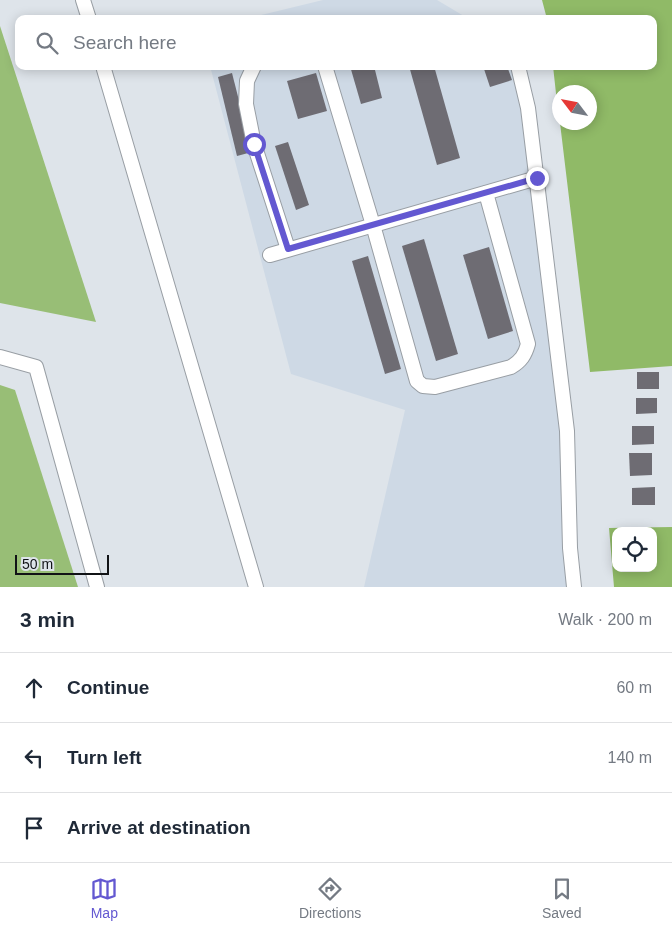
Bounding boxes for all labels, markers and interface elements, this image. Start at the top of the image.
search box [15,15,657,70]
icon: search [33,29,61,57]
text: Search here [73,32,177,53]
north arrow [552,85,597,130]
route start [243,133,266,156]
route end [526,167,549,190]
map controls [612,527,657,572]
button: locate [612,527,657,572]
scale bar [15,552,109,575]
text: 50 m [22,556,53,572]
text: 3 min [20,608,75,631]
text: Walk · 200 m [558,611,652,628]
icon: ahead [20,674,48,702]
text: Continue [67,677,149,698]
text: 60 m [616,679,652,696]
icon: left [20,744,48,772]
text: Turn left [67,747,142,768]
text: 140 m [608,749,652,766]
icon: arrive [20,814,48,842]
text: Arrive at destination [67,817,251,838]
tab: Map [90,875,118,921]
tab: Directions [299,875,361,921]
tab: Saved [542,875,582,921]

